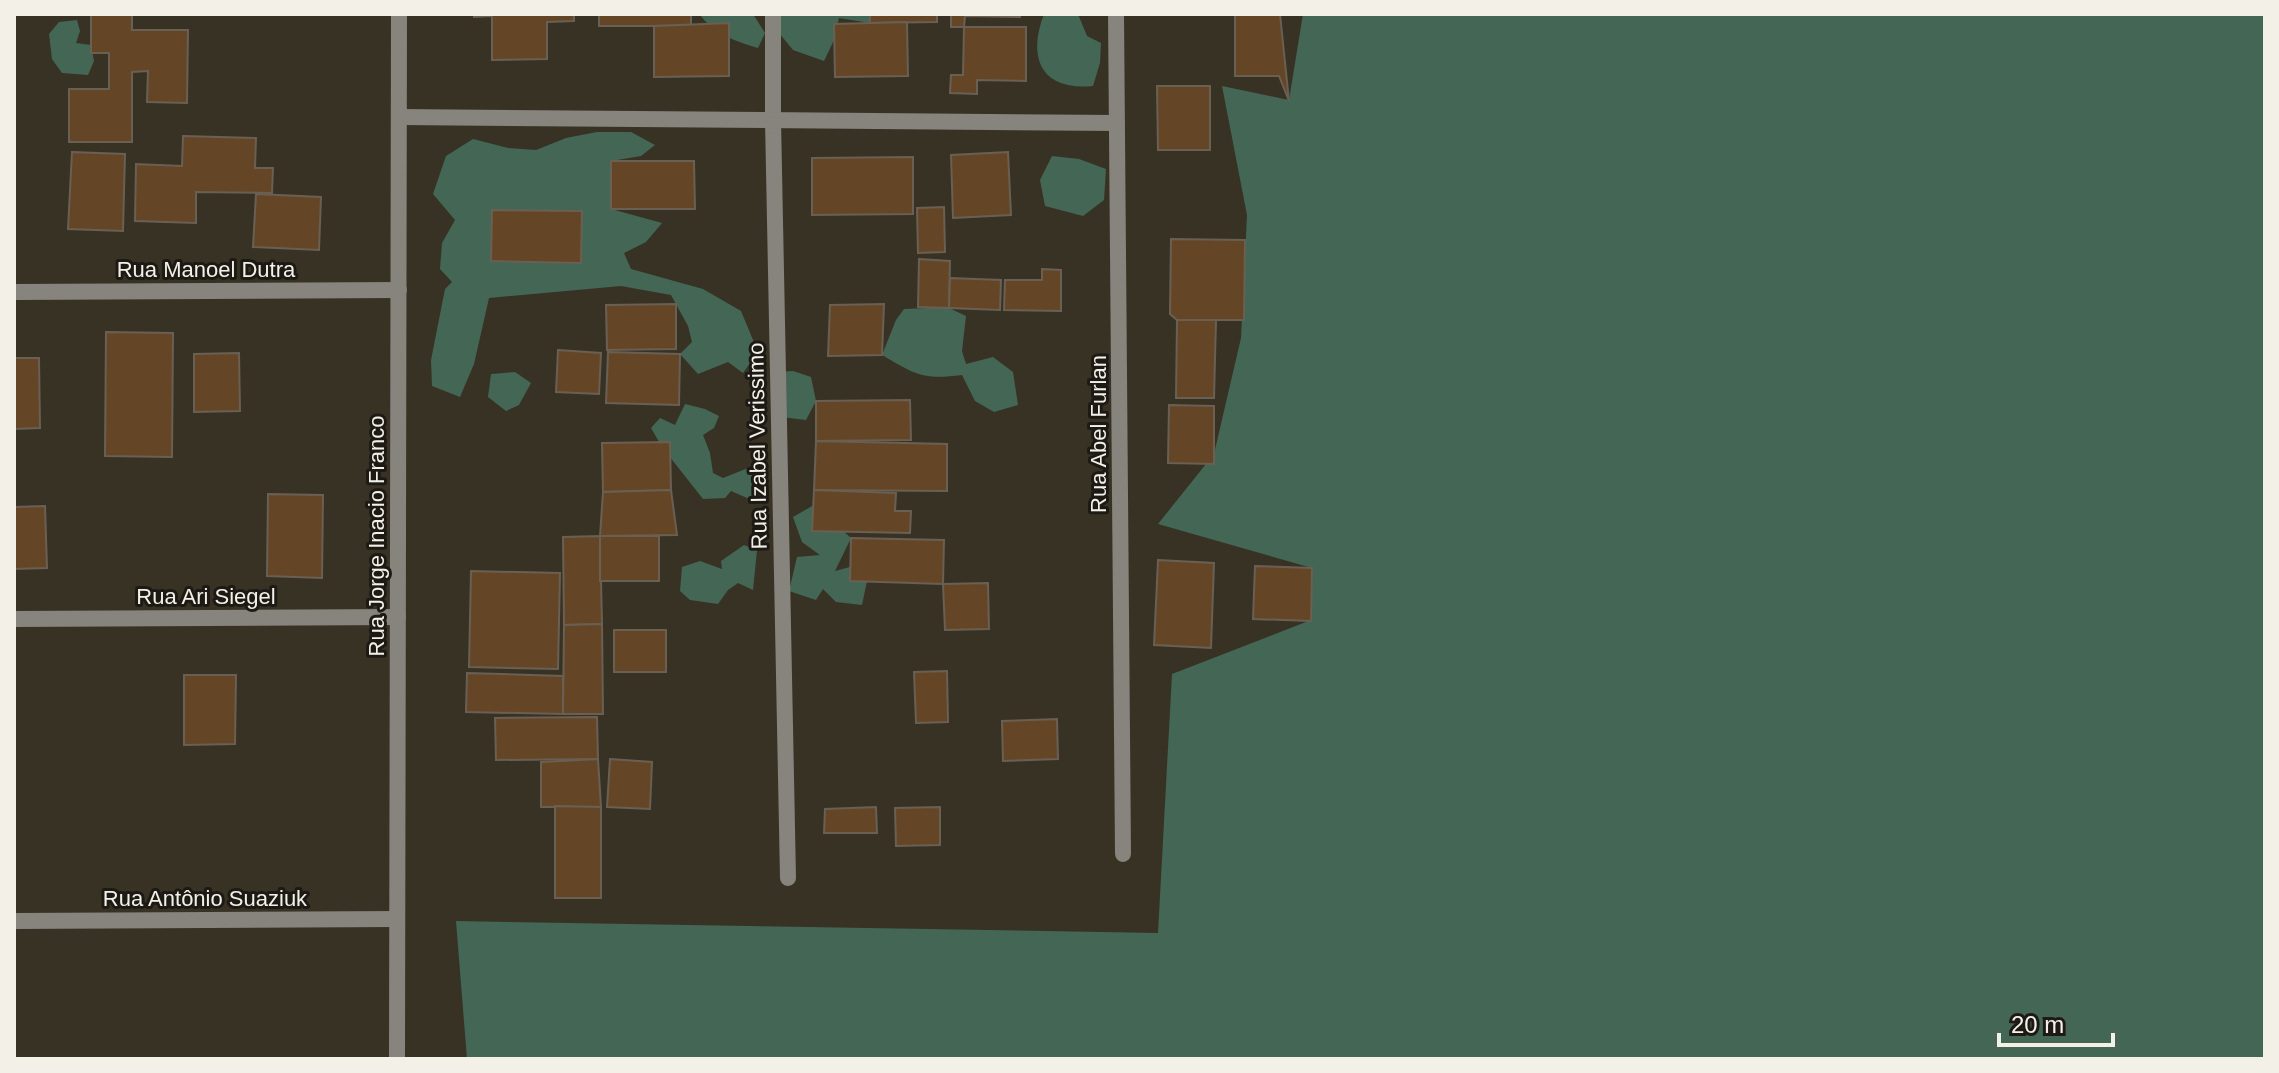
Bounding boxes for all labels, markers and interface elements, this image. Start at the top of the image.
street label: Rua Manoel Dutra [117,257,296,282]
street label: Rua Izabel Verissimo [743,342,772,550]
street label: Rua Abel Furlan [1086,355,1111,513]
street label: Rua Jorge Inacio Franco [364,416,389,656]
street label: Rua Ari Siegel [136,584,276,609]
street label: Rua Antônio Suaziuk [103,886,308,911]
scale bar [1999,997,2113,1047]
text: 20 m [2011,1011,2064,1038]

